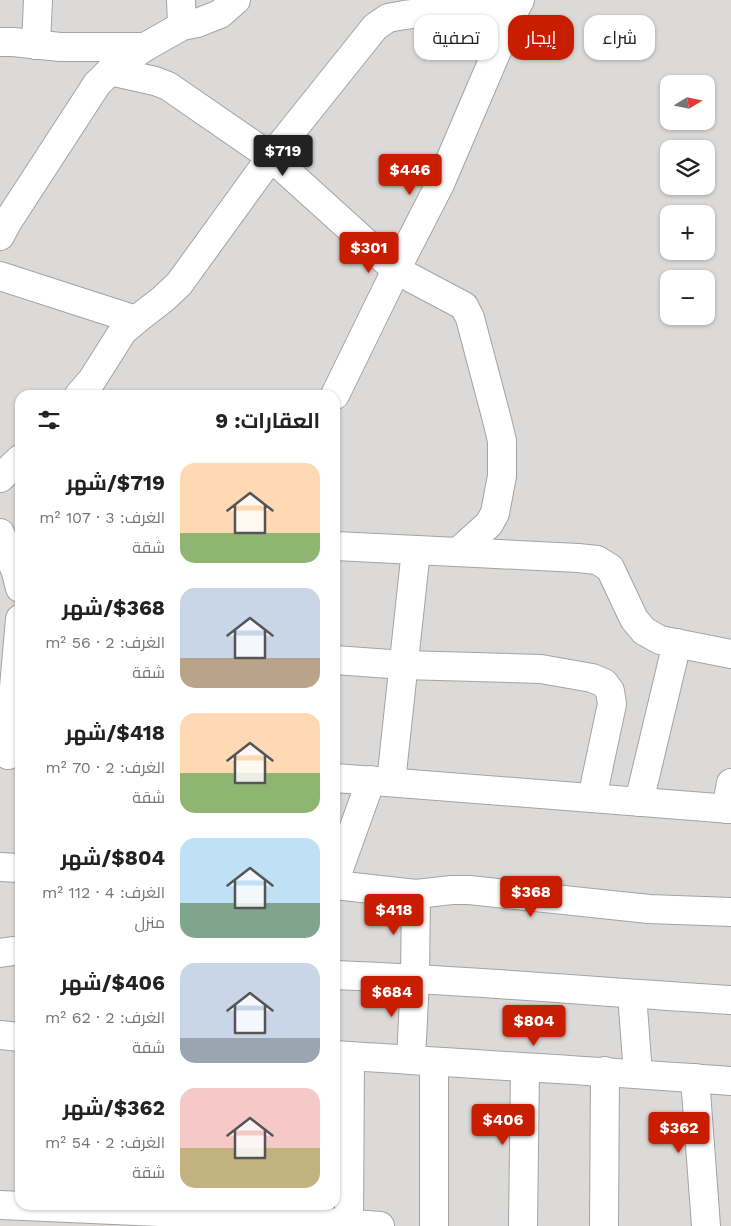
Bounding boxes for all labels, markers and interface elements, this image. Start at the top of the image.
chip: تصفية [414,15,498,60]
chip: إيجار [508,15,574,60]
chip: شراء [584,15,655,60]
north arrow [660,75,715,130]
map controls [660,75,715,325]
pin: $719 [253,134,313,177]
button: layers [660,140,715,195]
text: $719 [265,141,301,160]
pin: $446 [380,154,440,196]
text: $446 [390,160,430,179]
button: + [660,205,715,260]
pin: $301 [339,232,399,274]
text: $301 [351,238,387,257]
button: − [660,270,715,325]
icon: filters [35,406,63,434]
text: العقارات: 9 [215,408,320,433]
text: $719/شهر [66,470,165,495]
icon: home [220,483,280,543]
text: الغرف: 3 · 107 m² [39,508,165,527]
text: شقة [132,538,165,557]
text: $368/شهر [62,595,165,620]
icon: home [220,608,280,668]
text: الغرف: 2 · 56 m² [45,633,165,652]
text: شقة [132,663,165,682]
text: $418/شهر [65,720,165,745]
icon: home [220,733,280,793]
text: الغرف: 2 · 70 m² [46,758,165,777]
text: شقة [132,788,165,807]
text: $804/شهر [60,845,165,870]
icon: home [220,858,280,918]
pin: $368 [501,876,561,918]
text: $368 [511,882,551,901]
text: الغرف: 4 · 112 m² [42,883,165,902]
pin: $418 [364,894,424,936]
text: $418 [375,900,413,919]
text: منزل [135,913,165,932]
text: $406/شهر [61,970,165,995]
pin: $684 [362,976,422,1018]
text: $684 [372,982,412,1001]
icon: home [220,983,280,1043]
pin: $804 [504,1004,564,1047]
text: الغرف: 2 · 62 m² [45,1008,165,1027]
text: $804 [514,1011,554,1030]
text: شقة [132,1038,165,1057]
text: $362/شهر [63,1095,165,1120]
pin: $406 [473,1104,533,1146]
icon: home [220,1108,280,1168]
text: $406 [483,1110,523,1129]
pin: $362 [649,1112,709,1154]
text: $362 [659,1118,699,1137]
text: الغرف: 2 · 54 m² [45,1133,165,1152]
text: شقة [132,1163,165,1182]

